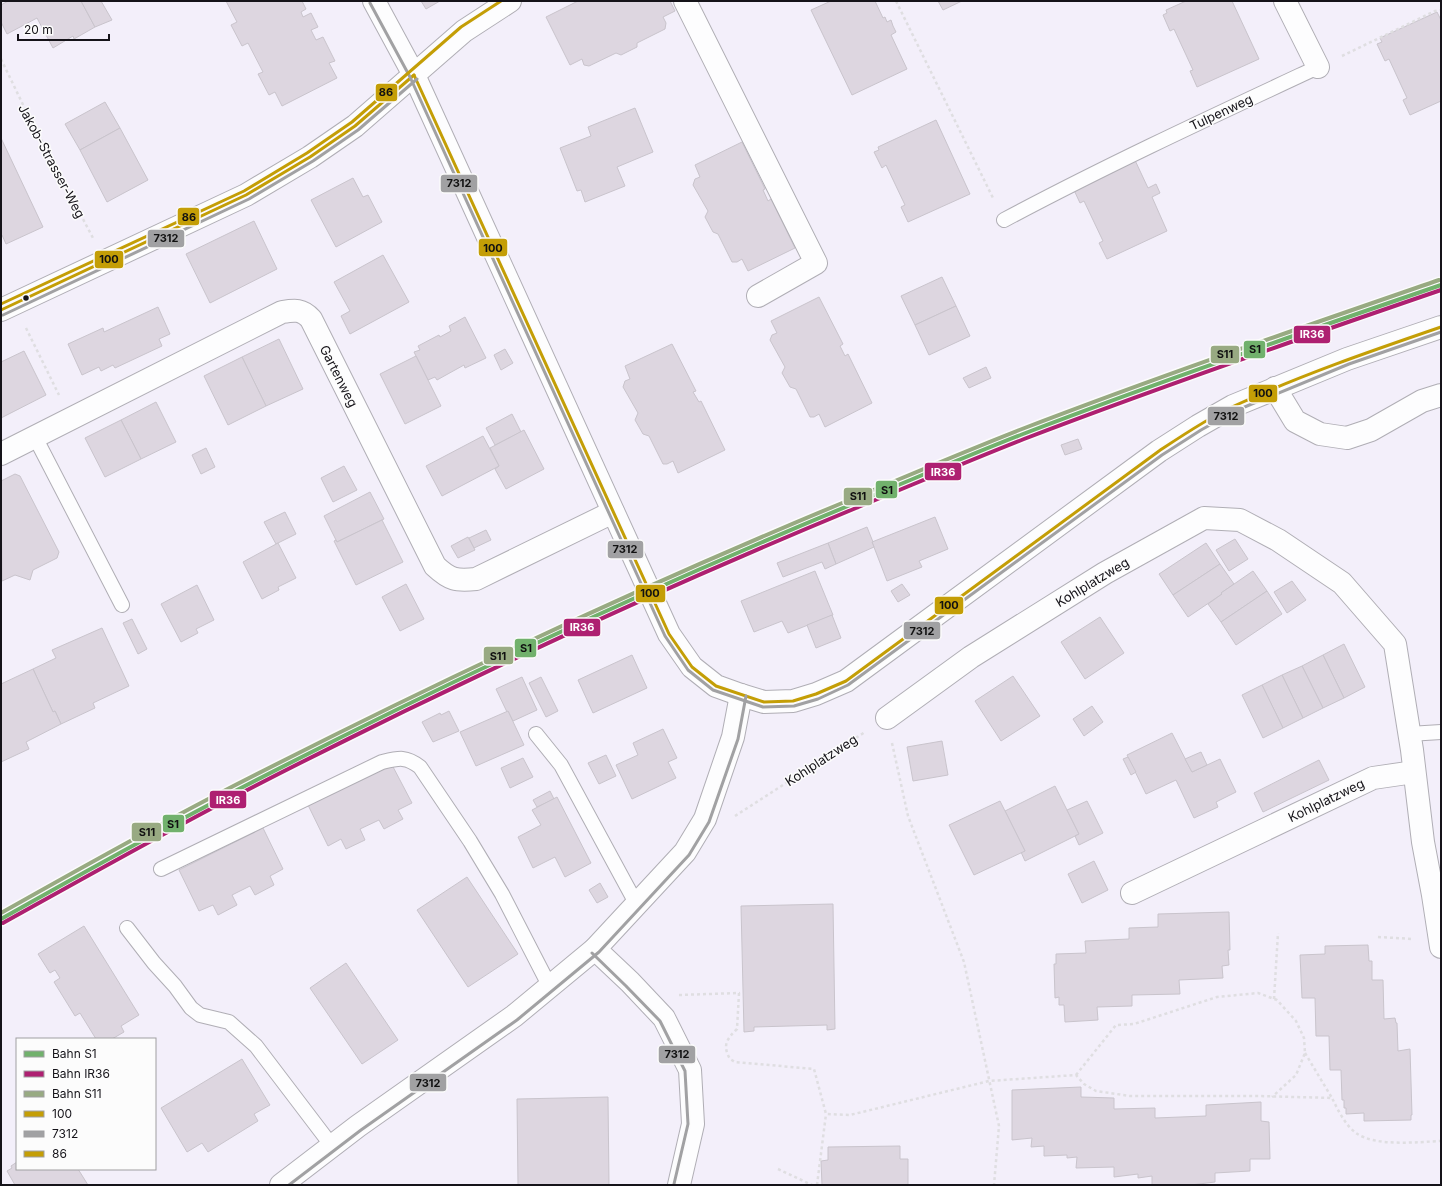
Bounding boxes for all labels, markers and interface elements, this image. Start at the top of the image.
scale bar [18,16,109,42]
text: 20 m [24,22,53,37]
line badge: 86 [375,83,398,102]
text: 86 [379,85,393,99]
street label: Tulpenweg [1187,90,1255,134]
street label: Jakob-Strasser-Weg [15,101,89,221]
line badge: 7312 [440,174,478,193]
text: 7312 [447,176,472,190]
line badge: 86 [177,207,200,226]
text: 86 [182,210,196,224]
line badge: 7312 [147,229,185,248]
text: 7312 [154,231,179,245]
line badge: 100 [478,238,508,257]
text: 100 [483,241,503,255]
line badge: 100 [94,250,124,269]
text: 100 [99,252,119,266]
unlabelled marker [21,293,31,303]
line badge: IR36 [1293,325,1331,344]
text: IR36 [1300,327,1324,341]
line badge: S1 [1243,340,1266,359]
street label: Gartenweg [317,342,361,410]
text: S1 [1249,342,1261,356]
line badge: S11 [1210,345,1240,364]
text: S11 [1217,347,1234,361]
line badge: 100 [1248,384,1278,403]
text: 100 [1253,386,1273,400]
line badge: 7312 [1207,406,1245,426]
text: 7312 [1214,409,1239,423]
line badge: IR36 [924,462,962,481]
text: IR36 [931,465,955,479]
line badge: S1 [875,480,898,499]
text: S1 [881,483,893,497]
line badge: S11 [843,487,873,506]
text: S11 [850,489,867,503]
line badge: 7312 [607,540,644,559]
text: 7312 [613,542,638,556]
street label: Kohlplatzweg [1052,554,1132,610]
line badge: 100 [635,584,666,603]
text: 100 [640,586,660,600]
line badge: 100 [934,596,964,615]
text: 100 [939,598,959,612]
line badge: IR36 [563,618,601,637]
text: IR36 [570,620,594,634]
line badge: 7312 [903,621,941,640]
text: 7312 [910,624,935,638]
line badge: S1 [514,638,537,658]
text: S1 [520,641,532,655]
line badge: S11 [483,646,514,665]
text: S11 [490,649,507,663]
street label: Kohlplatzweg [782,731,860,789]
street label: Kohlplatzweg [1285,775,1367,825]
line badge: IR36 [209,790,247,809]
text: IR36 [216,793,240,807]
line badge: S1 [162,814,185,833]
text: S1 [167,817,179,831]
line badge: S11 [131,822,162,842]
text: S11 [139,825,156,839]
legend [16,1038,156,1170]
line badge: 7312 [658,1045,696,1064]
text: Bahn S1 [52,1046,97,1061]
text: 7312 [665,1047,690,1061]
text: Bahn IR36 [52,1066,110,1081]
line badge: 7312 [409,1073,447,1092]
text: 7312 [416,1076,441,1090]
text: Bahn S11 [52,1086,102,1101]
text: 100 [52,1106,72,1121]
text: 7312 [52,1126,78,1141]
text: 86 [52,1146,67,1161]

